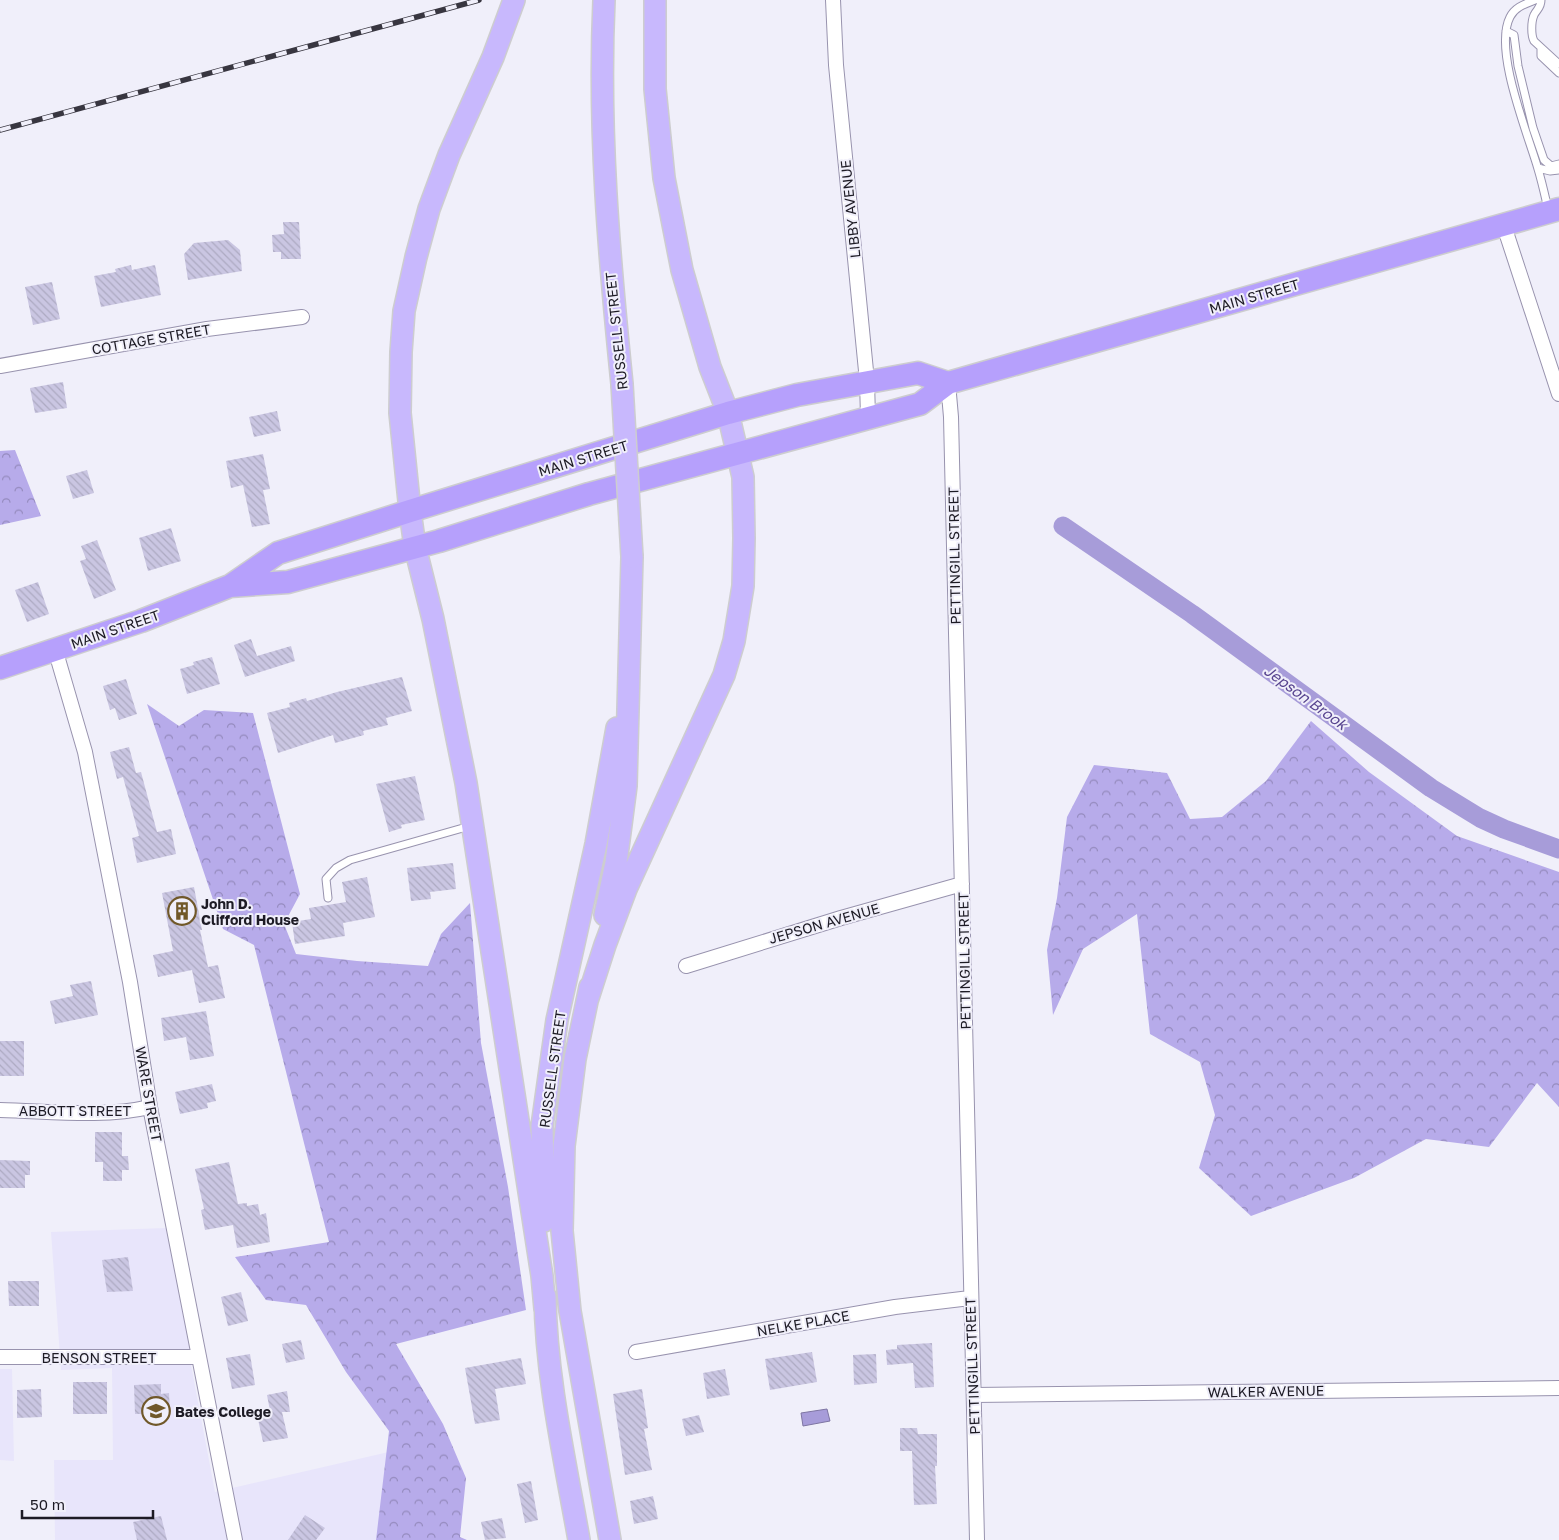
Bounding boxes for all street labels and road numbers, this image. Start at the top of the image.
street label: LIBBY AVENUE [836,159,864,259]
street label: RUSSELL STREET [601,271,631,391]
street label: MAIN STREET [1207,275,1301,317]
street label: COTTAGE STREET [90,320,212,358]
street label: MAIN STREET [536,436,630,480]
street label: PETTINGILL STREET [944,487,964,625]
street label: MAIN STREET [68,606,162,652]
street label: PETTINGILL STREET [954,892,974,1030]
street label: JEPSON AVENUE [767,899,881,947]
street label: RUSSELL STREET [535,1009,569,1129]
street label: WARE STREET [132,1045,166,1143]
street label: ABBOTT STREET [19,1102,132,1119]
street label: PETTINGILL STREET [961,1297,983,1435]
street label: NELKE PLACE [755,1307,851,1339]
street label: BENSON STREET [42,1349,157,1366]
street label: WALKER AVENUE [1208,1381,1324,1401]

